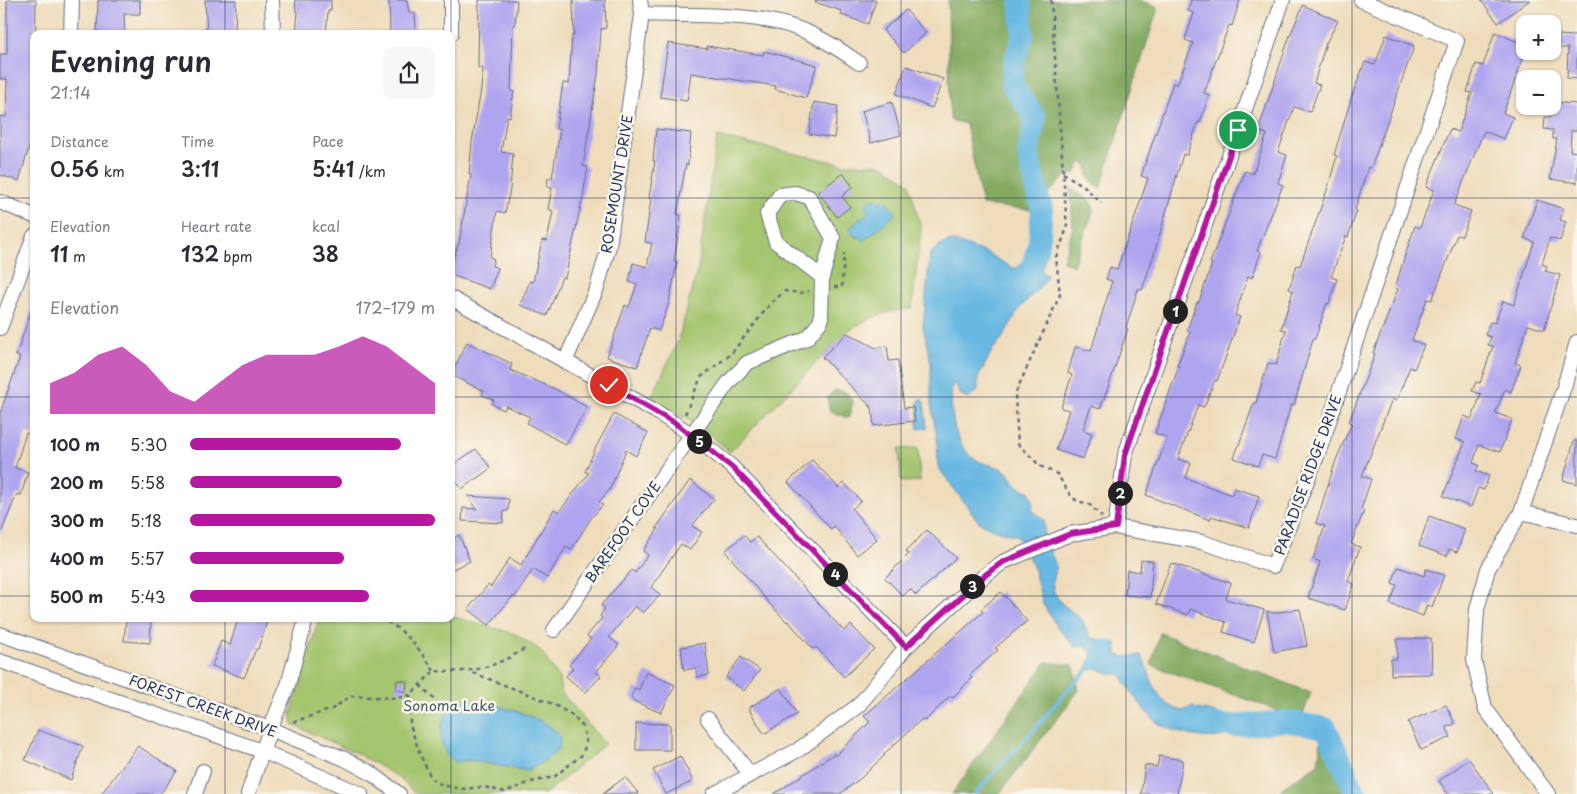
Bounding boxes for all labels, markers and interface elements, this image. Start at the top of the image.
map controls [1516,15,1561,115]
button: + [1516,15,1561,60]
text: Evening run [50,39,212,82]
button: share [383,47,435,99]
button: − [1516,70,1561,115]
text: 21:14 [50,80,91,104]
pin [1217,109,1259,151]
street label: ROSEMOUNT DRIVE [595,113,638,255]
icon: arrive [1224,116,1252,144]
text: Distance [50,131,109,152]
text: Time [181,131,214,152]
text: Pace [312,131,344,152]
text: 0.56 [50,152,99,184]
text: 3:11 [181,152,219,184]
text: 5:41 [312,152,354,184]
text: km [99,161,125,182]
text: /km [354,161,386,182]
text: Elevation [50,216,110,237]
text: Heart rate [181,216,252,237]
text: kcal [312,216,340,237]
text: 11 [50,237,69,269]
text: 132 [181,237,219,269]
text: 38 [312,237,339,269]
text: m [69,246,86,267]
text: bpm [219,246,253,267]
text: Elevation [50,295,119,319]
text: 172–179 m [356,295,435,319]
pin: 1 [1162,298,1188,324]
text: 1 [1172,301,1179,322]
pin [588,364,630,406]
icon: check [595,371,623,399]
street label: PARADISE RIDGE DRIVE [1269,391,1347,558]
pin: 5 [686,428,712,454]
text: 5 [695,431,704,452]
text: 100 m [50,432,100,456]
text: 5:30 [130,432,167,456]
text: 200 m [50,470,104,494]
text: 5:58 [130,470,165,494]
street label: BAREFOOT COVE [580,476,666,587]
pin: 2 [1108,480,1132,506]
text: 2 [1116,483,1125,504]
text: 300 m [50,508,104,532]
text: 5:18 [130,508,162,532]
text: 400 m [50,546,104,570]
text: 5:57 [130,546,164,570]
pin: 4 [822,562,848,586]
text: 4 [831,564,840,585]
pin: 3 [960,574,984,598]
text: 3 [968,576,977,597]
text: 500 m [50,584,103,608]
text: 5:43 [130,584,166,608]
street label: FOREST CREEK DRIVE [126,669,280,742]
park label: Sonoma Lake [403,695,495,716]

